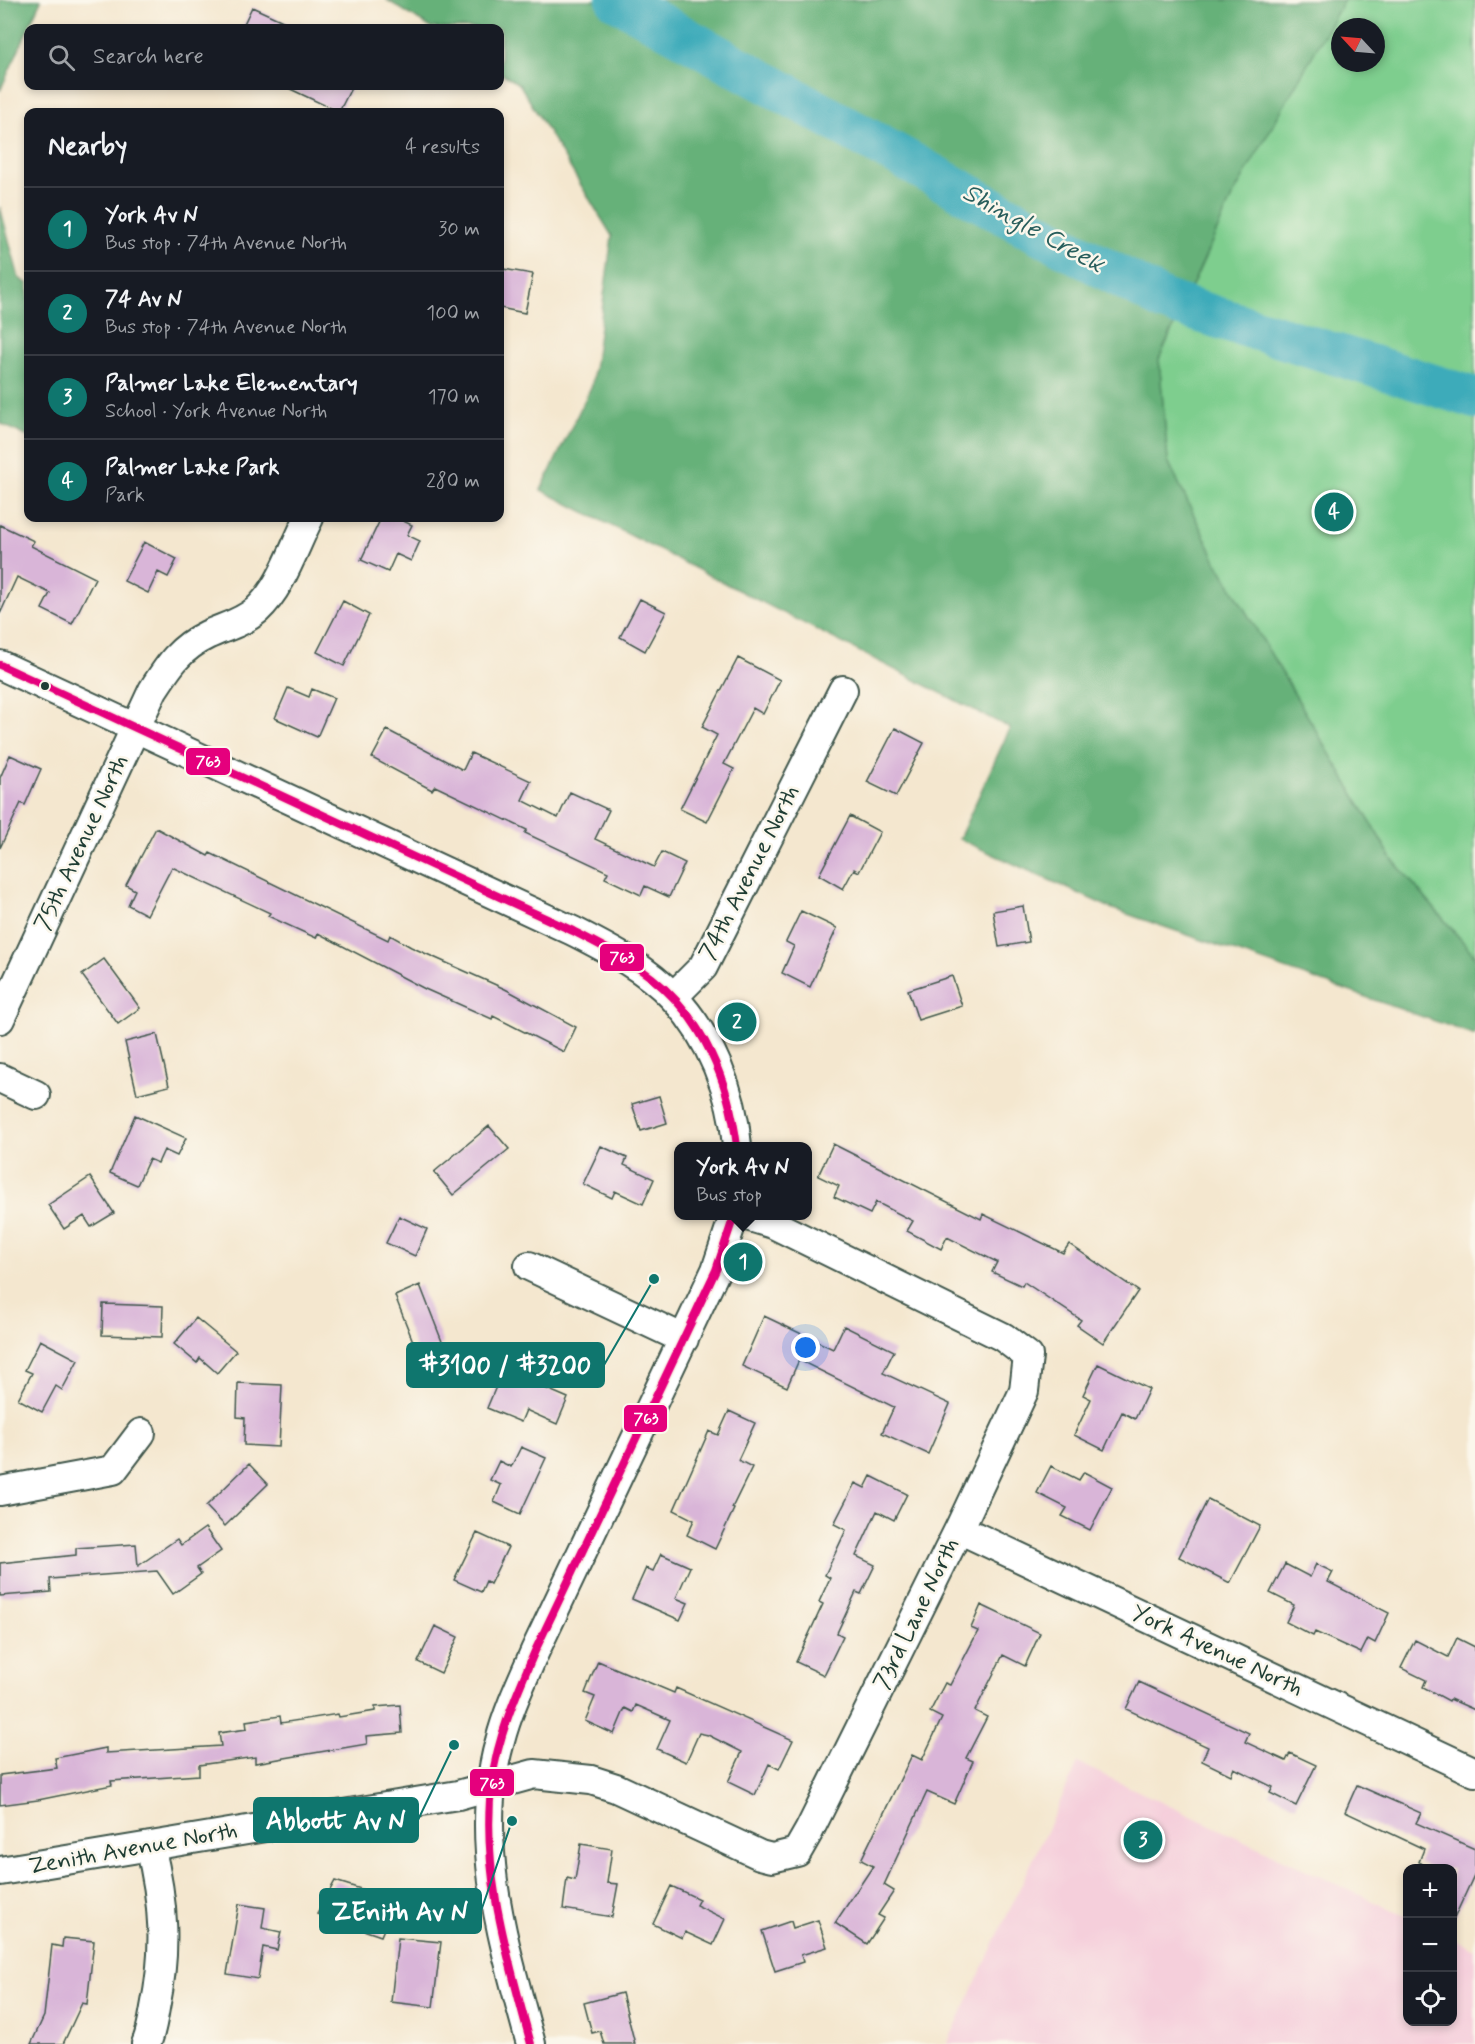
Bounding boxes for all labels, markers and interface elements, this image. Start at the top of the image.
north arrow [1331,18,1385,72]
search box [24,24,504,90]
icon: search [45,41,78,74]
text: Search here [93,43,204,71]
text: Nearby [48,130,127,164]
text: 4 results [405,134,480,161]
water label: Shingle Creek [956,176,1111,283]
text: York Av N [105,202,199,230]
text: 1 [63,216,72,243]
text: 30 m [438,216,480,243]
text: Bus stop · 74th Avenue North [105,230,347,257]
text: 74 Av N [105,286,182,314]
text: 2 [63,300,72,327]
text: 100 m [426,300,480,327]
text: Bus stop · 74th Avenue North [105,314,347,341]
text: Palmer Lake Elementary [105,370,358,398]
text: 3 [63,384,72,411]
text: 170 m [428,384,480,411]
text: School · York Avenue North [105,398,327,425]
text: Palmer Lake Park [105,454,279,482]
text: 4 [62,468,73,495]
text: 280 m [426,468,480,495]
text: Park [105,482,145,509]
pin: 4 [1314,490,1354,534]
unlabelled marker [39,680,51,692]
line badge: 763 [185,747,231,776]
street label: 75th Avenue North [28,750,136,936]
text: 763 [195,752,221,773]
street label: 74th Avenue North [692,780,808,966]
line badge: 763 [599,943,645,972]
text: 763 [609,948,635,969]
pin: 2 [718,1000,756,1044]
popup [674,1142,812,1220]
text: York Av N [696,1154,790,1182]
text: Bus stop [696,1182,762,1209]
pin: 1 [724,1240,762,1284]
your location [791,1333,820,1362]
callout: #3100 / #3200 [407,1343,604,1387]
text: #3100 / #3200 [418,1350,591,1384]
line badge: 763 [623,1404,668,1433]
text: 763 [633,1409,659,1430]
street label: 73rd Lane North [867,1533,967,1695]
street label: York Avenue North [1126,1598,1308,1704]
line badge: 763 [469,1768,515,1797]
text: 763 [479,1774,505,1795]
callout: Abbott Av N [254,1798,418,1842]
text: Abbott Av N [266,1805,406,1839]
street label: Zenith Avenue North [26,1815,240,1883]
pin: 3 [1124,1818,1162,1862]
map controls [1403,1864,1457,2026]
button: + [1403,1864,1457,1918]
callout: ZEnith Av N [320,1889,481,1933]
text: ZEnith Av N [331,1896,469,1930]
button: − [1403,1918,1457,1972]
button: locate [1403,1972,1457,2026]

